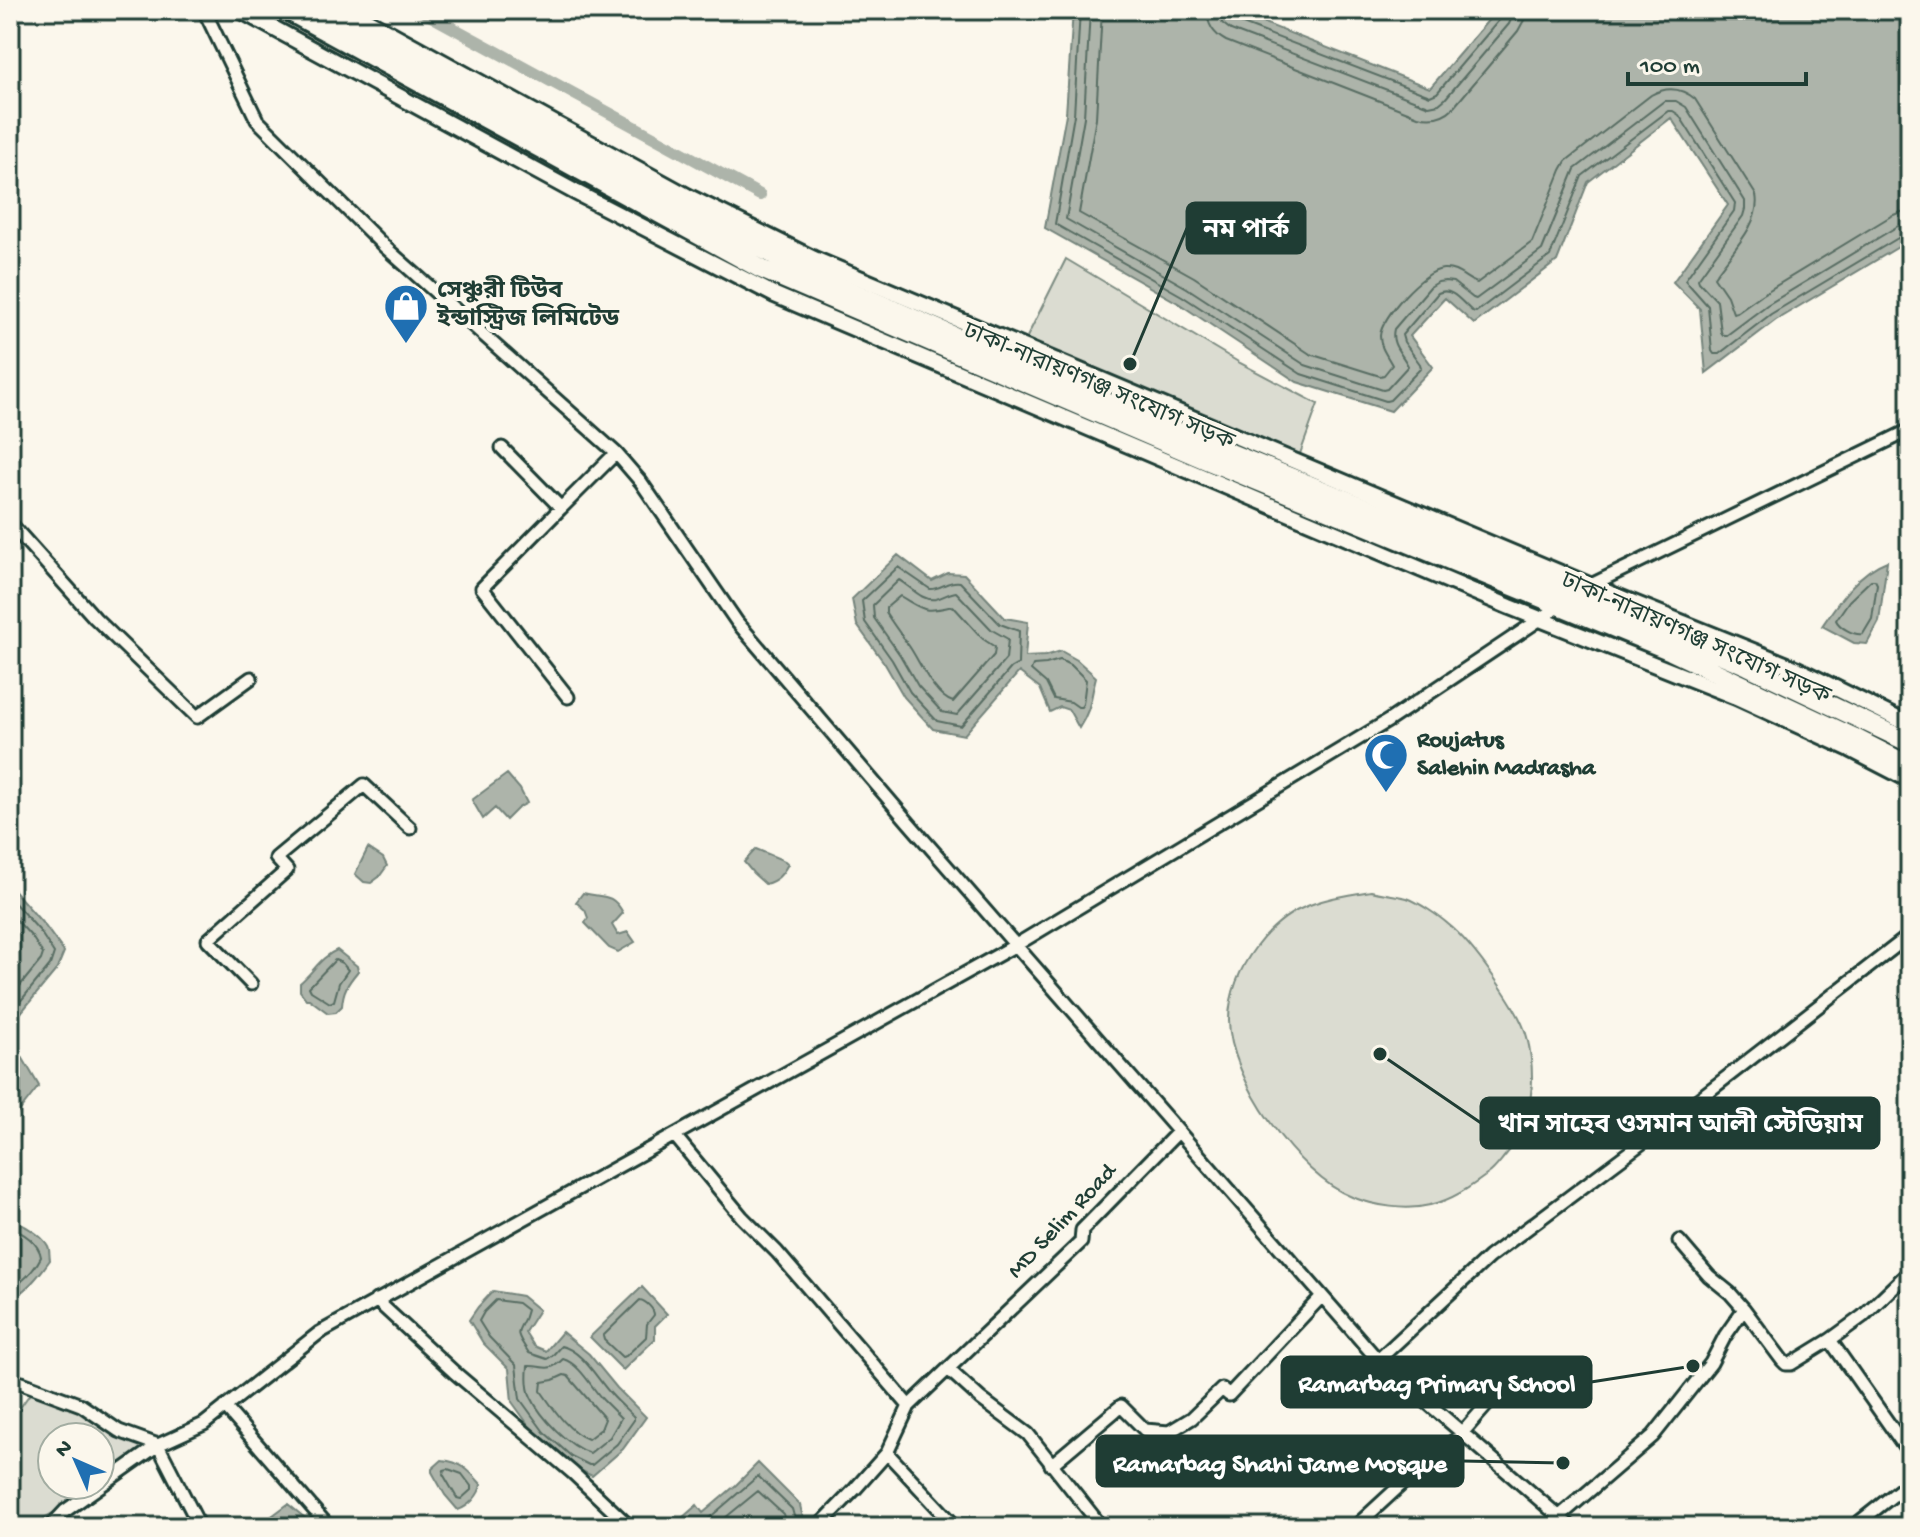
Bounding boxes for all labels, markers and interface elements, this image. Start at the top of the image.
scale bar [1628,36,1806,86]
text: 100 m [1639,53,1700,82]
callout: নম পার্ক [1187,203,1305,253]
text: নম পার্ক [1202,212,1290,248]
place label: সেঞ্চুরী টিউব ইন্ডাস্ট্রিজ লিমিটেড [436,275,620,335]
shop icon: সেঞ্চুরী টিউব ইন্ডাস্ট্রিজ লিমিটেড [382,282,430,345]
street label: ঢাকা-নারায়ণগঞ্জ সংযোগ সড়ক [957,317,1239,459]
street label: ঢাকা-নারায়ণগঞ্জ সংযোগ সড়ক [1555,567,1835,713]
place label: Roujatus Salehin Madrasha [1416,727,1597,784]
mosque icon: Roujatus Salehin Madrasha [1362,731,1410,794]
callout: খান সাহেব ওসমান আলী স্টেডিয়াম [1481,1098,1879,1148]
text: খান সাহেব ওসমান আলী স্টেডিয়াম [1497,1107,1864,1143]
street label: MD Selim Road [1002,1157,1125,1286]
callout: Ramarbag Primary School [1282,1357,1591,1407]
text: Ramarbag Primary School [1297,1371,1576,1402]
north arrow [36,1421,116,1501]
text: N [50,1435,79,1464]
callout: Ramarbag Shahi Jame Mosque [1097,1436,1463,1486]
text: Ramarbag Shahi Jame Mosque [1112,1451,1449,1482]

